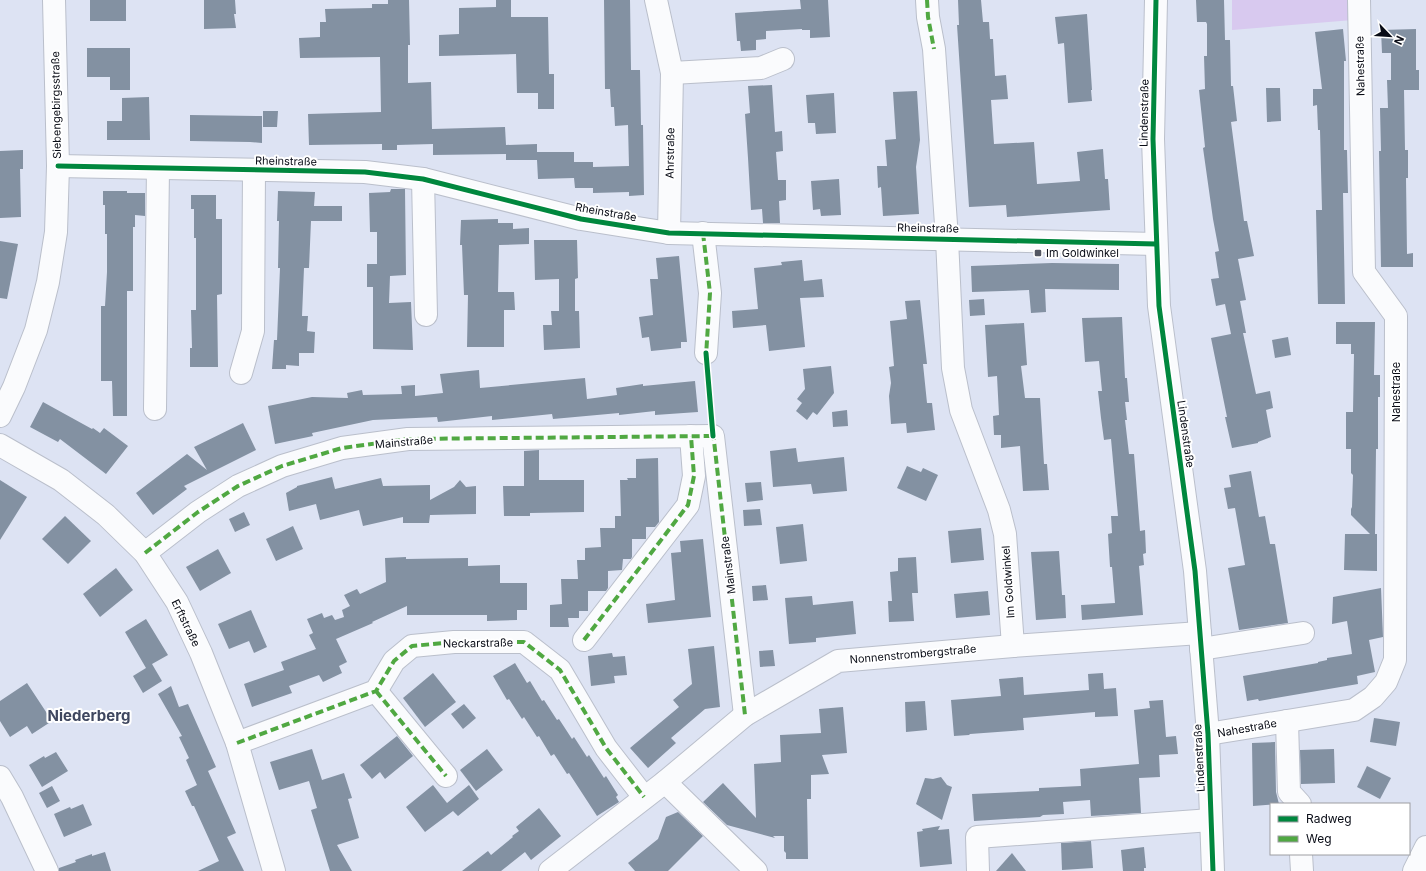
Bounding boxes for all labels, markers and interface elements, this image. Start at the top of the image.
north arrow [1370,16,1410,56]
text: N [1391,33,1407,47]
street label: Nahestraße [1352,36,1368,96]
street label: Siebengebirgsstraße [48,51,64,159]
street label: Lindenstraße [1136,79,1152,147]
street label: Ahrstraße [663,127,677,179]
street label: Rheinstraße [255,153,317,169]
street label: Rheinstraße [574,200,638,224]
street label: Rheinstraße [897,220,959,236]
place label: Im Goldwinkel [1046,246,1119,260]
marker: Im Goldwinkel [1033,248,1043,258]
street label: Nahestraße [1389,362,1403,422]
street label: Lindenstraße [1174,399,1198,469]
street label: Mainstraße [374,432,434,452]
street label: Mainstraße [718,535,738,595]
street label: Im Goldwinkel [998,545,1018,619]
street label: Erftstraße [169,597,203,649]
street label: Neckarstraße [443,635,513,651]
street label: Nonnenstrombergstraße [849,641,977,667]
district label: Niederberg [48,706,130,725]
street label: Nahestraße [1216,716,1278,740]
street label: Lindenstraße [1190,724,1208,792]
legend [1270,803,1410,855]
text: Radweg [1306,811,1352,826]
text: Weg [1306,831,1332,846]

